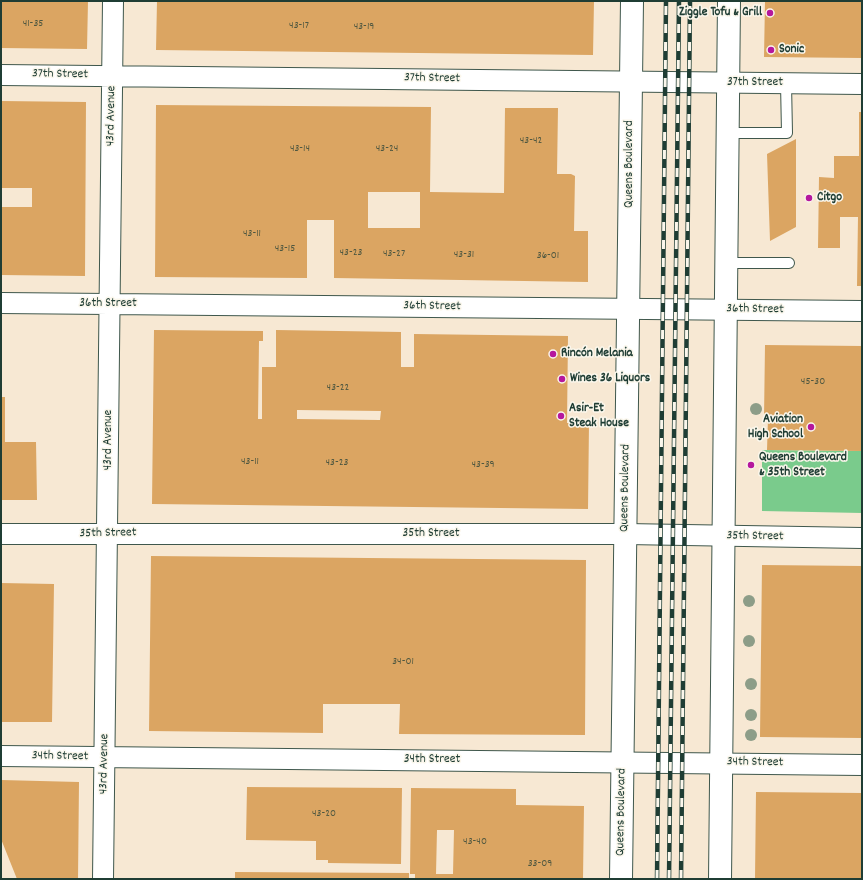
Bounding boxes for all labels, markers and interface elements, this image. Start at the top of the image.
place label: Ziggle Tofu & Grill [679,5,762,21]
marker: Ziggle Tofu & Grill [765,8,775,18]
house number: 41-35 [23,17,43,31]
house number: 43-17 [289,19,309,33]
house number: 43-19 [354,20,374,34]
place label: Sonic [779,42,804,58]
marker: Sonic [766,45,776,55]
street label: 37th Street [32,67,88,83]
street label: 37th Street [404,71,460,87]
street label: 37th Street [727,75,783,91]
street label: 43rd Avenue [104,86,120,146]
street label: Queens Boulevard [622,120,638,208]
house number: 43-42 [520,134,542,148]
house number: 43-14 [290,142,310,156]
house number: 43-24 [376,142,398,156]
place label: Citgo [817,190,842,206]
marker: Citgo [804,193,814,203]
house number: 43-11 [243,227,261,241]
house number: 43-15 [275,242,295,256]
house number: 43-23 [340,246,362,260]
house number: 43-27 [383,247,405,261]
house number: 43-31 [454,248,474,262]
house number: 36-01 [537,249,559,263]
street label: 36th Street [79,296,137,312]
street label: 36th Street [403,299,461,315]
street label: 36th Street [726,302,784,318]
place label: Rincón Melania [561,346,633,362]
marker: Rincón Melania [548,349,558,359]
place label: Wines 36 Liquors [570,371,650,387]
marker: Wines 36 Liquors [557,374,567,384]
house number: 45-30 [801,375,825,389]
house number: 43-22 [327,381,349,395]
place label: Asir-Et Steak House [569,401,629,432]
street label: 43rd Avenue [101,410,117,470]
marker: Asir-Et Steak House [556,411,566,421]
place label: Aviation High School [748,412,803,443]
marker: Aviation High School [806,422,816,432]
street label: Queens Boulevard [617,444,635,532]
place label: Queens Boulevard & 35th Street [759,450,847,481]
house number: 43-11 [241,455,259,469]
house number: 43-23 [326,456,348,470]
house number: 43-39 [471,458,495,472]
marker: Queens Boulevard & 35th Street [746,460,756,470]
street label: 35th Street [79,526,137,542]
street label: 35th Street [402,526,460,542]
street label: 35th Street [726,529,784,545]
house number: 34-01 [392,655,414,669]
street label: 43rd Avenue [97,734,113,794]
street label: 34th Street [32,749,88,765]
street label: 34th Street [404,752,460,768]
street label: 34th Street [727,755,783,771]
street label: Queens Boulevard [613,768,631,856]
house number: 43-20 [312,807,336,821]
house number: 43-40 [463,835,487,849]
house number: 33-09 [528,857,552,871]

